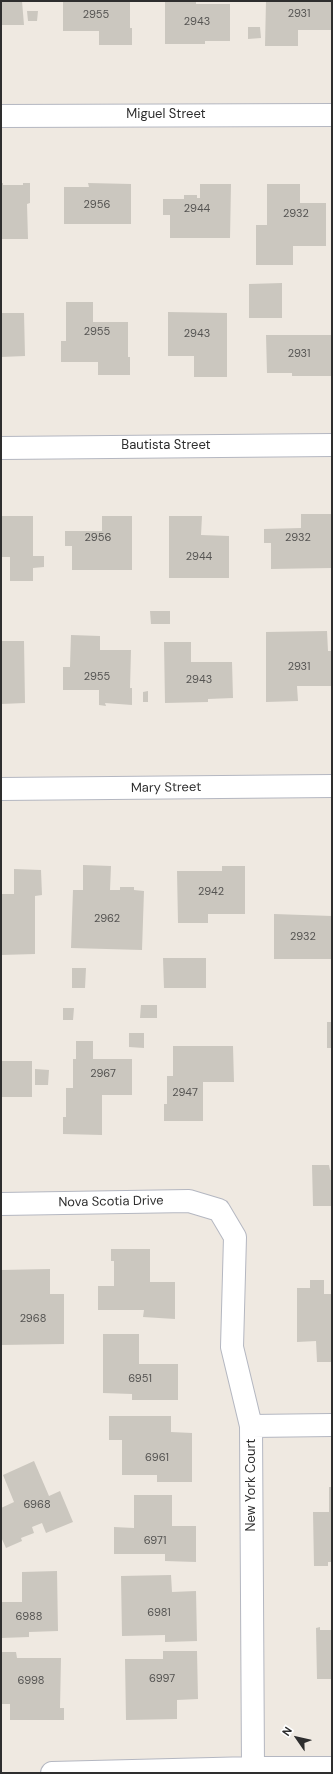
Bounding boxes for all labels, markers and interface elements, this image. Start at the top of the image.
house number: 2931 [288,7,310,21]
house number: 2955 [83,8,109,22]
house number: 2943 [184,15,210,29]
street label: Miguel Street [126,107,206,123]
house number: 2956 [84,198,110,212]
house number: 2944 [184,202,210,216]
house number: 2932 [283,207,309,221]
house number: 2955 [84,325,110,339]
house number: 2943 [184,327,210,341]
house number: 2931 [288,347,310,361]
street label: Bautista Street [121,438,211,454]
house number: 2956 [85,531,111,545]
house number: 2932 [285,531,311,545]
house number: 2944 [186,550,212,564]
house number: 2931 [288,660,310,674]
house number: 2955 [84,670,110,684]
house number: 2943 [186,673,212,687]
street label: Mary Street [131,780,201,796]
house number: 2942 [198,885,224,899]
house number: 2962 [94,912,120,926]
house number: 2932 [290,930,316,944]
house number: 2967 [90,1067,116,1081]
house number: 2947 [172,1086,198,1100]
street label: Nova Scotia Drive [58,1193,164,1211]
house number: 2968 [20,1312,46,1326]
house number: 6951 [128,1372,152,1386]
street label: New York Court [244,1439,260,1531]
house number: 6961 [145,1451,169,1465]
house number: 6968 [23,1498,51,1512]
house number: 6971 [144,1534,166,1548]
house number: 6981 [147,1606,171,1620]
house number: 6988 [16,1610,42,1624]
house number: 6997 [149,1672,175,1686]
house number: 6998 [17,1674,45,1688]
north arrow [277,1718,317,1758]
text: N [279,1724,295,1739]

